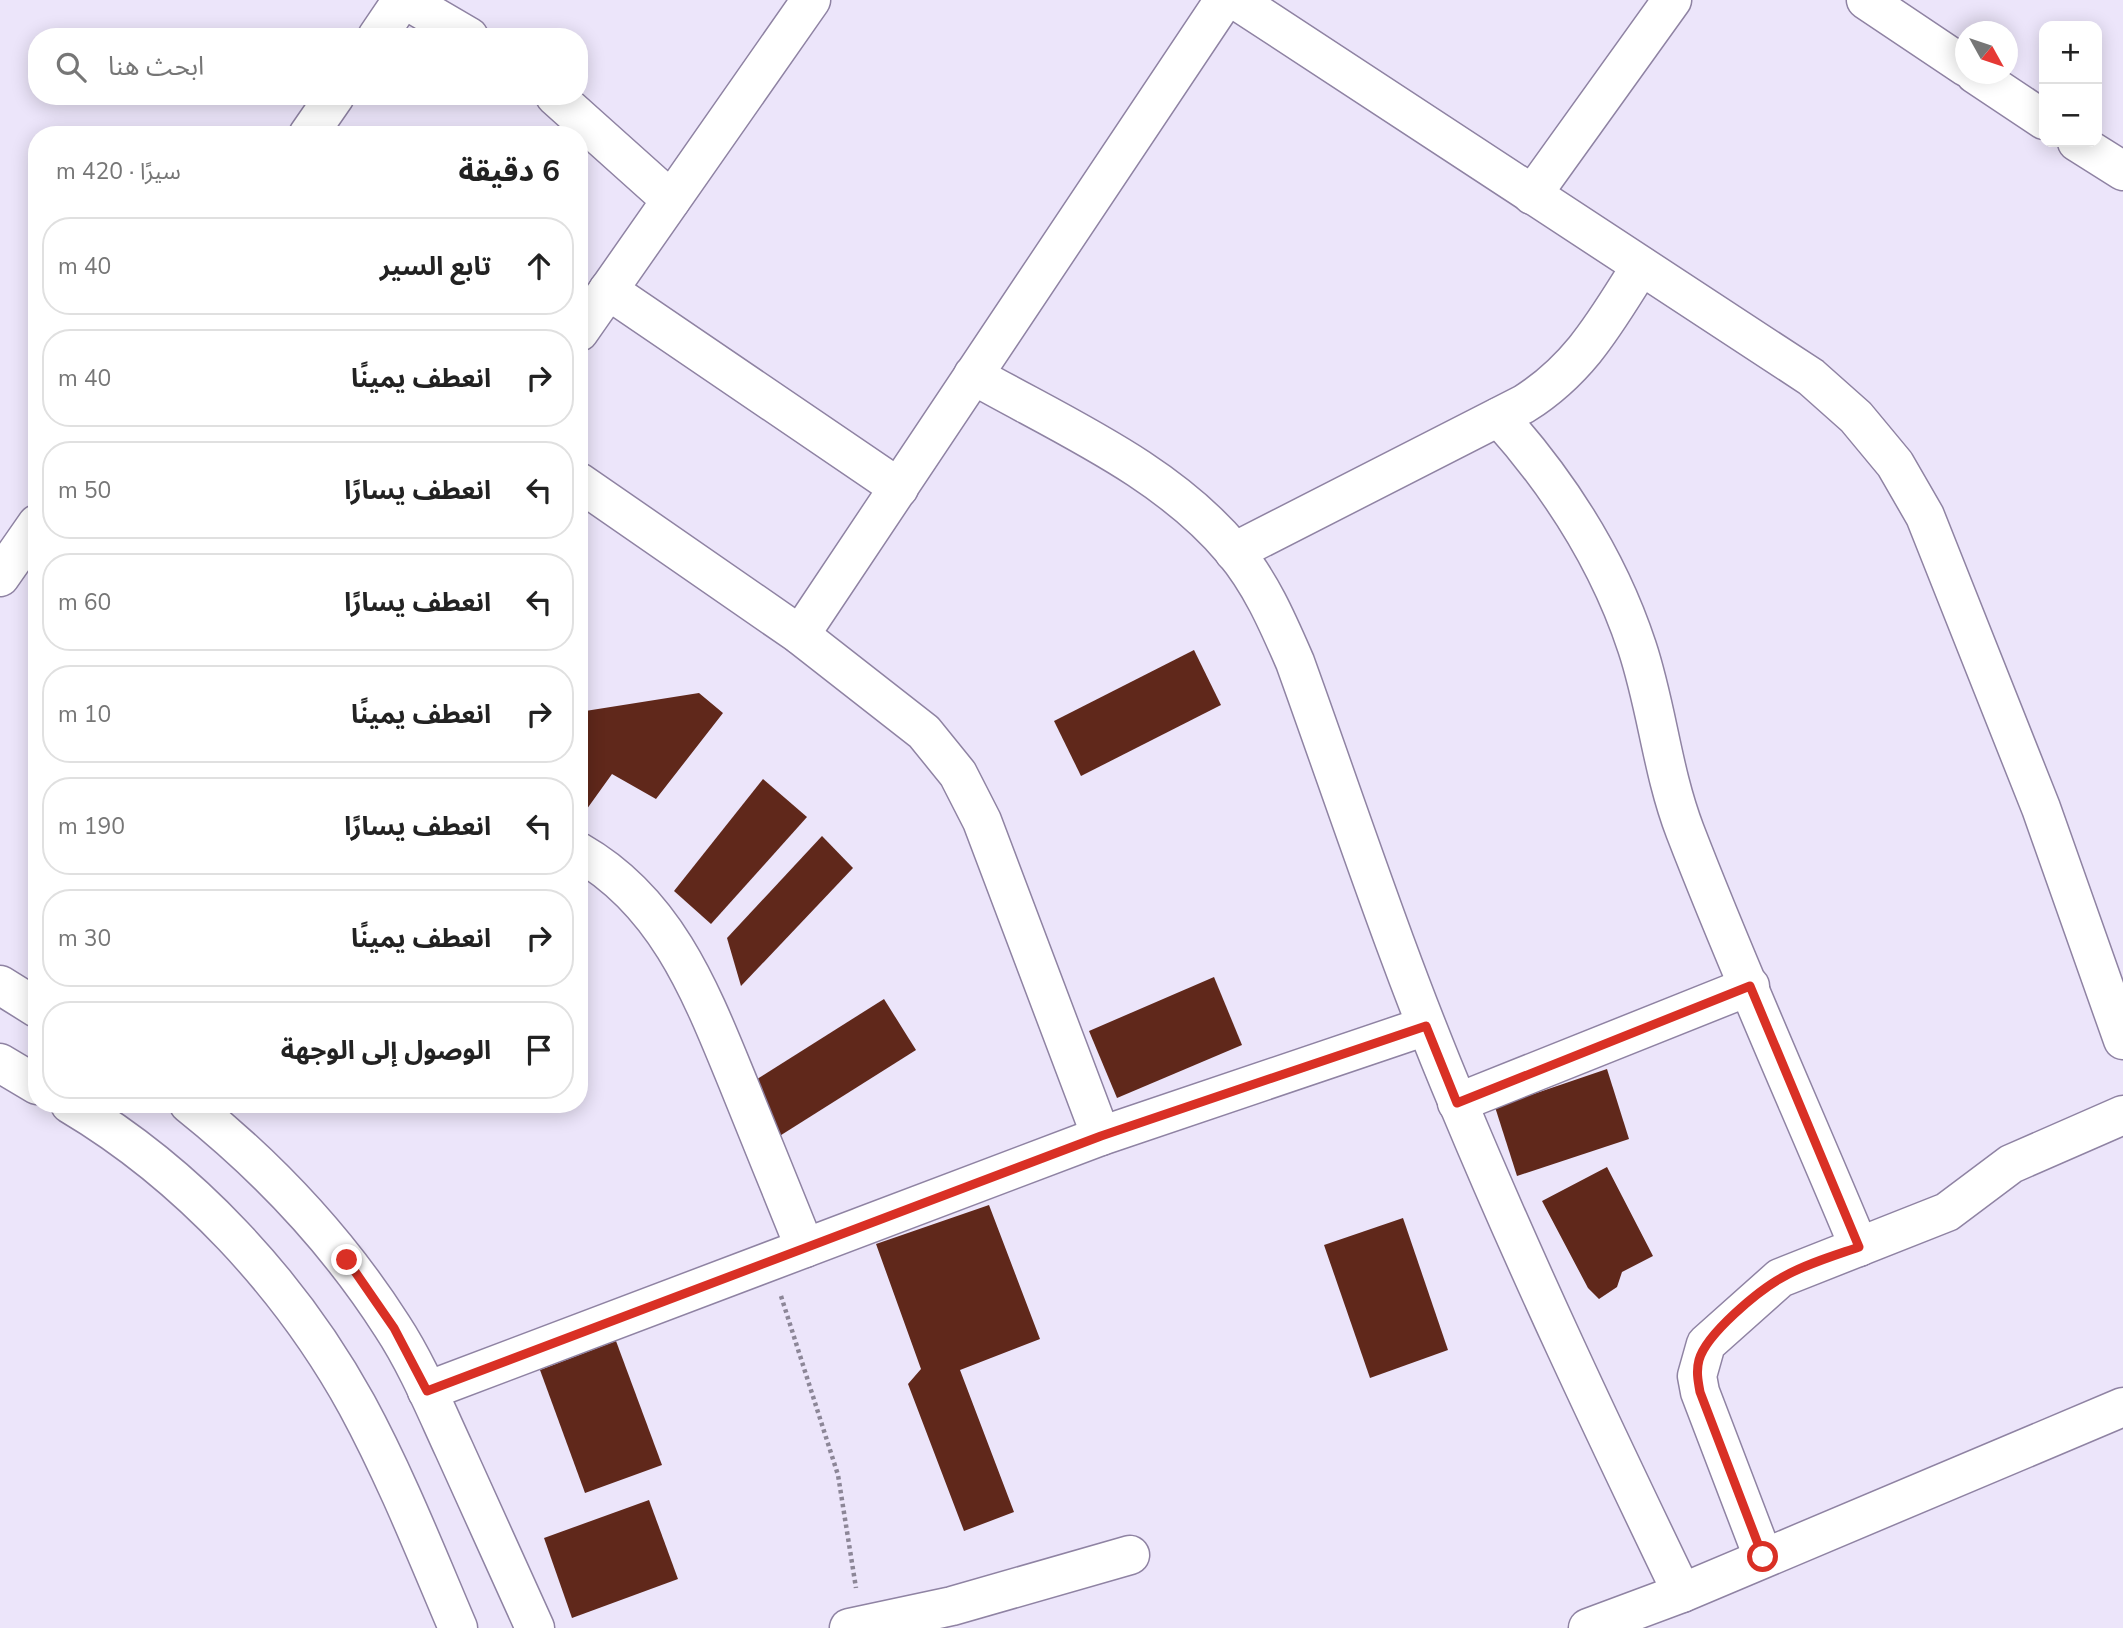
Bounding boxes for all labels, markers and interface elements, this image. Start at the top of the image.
north arrow [1955,21,2018,84]
map controls [2039,21,2102,147]
button: + [2039,21,2102,84]
search box [28,28,588,105]
icon: search [52,48,90,86]
text: ابحث هنا [108,49,204,84]
button: − [2039,84,2102,147]
text: 6 دقيقة [458,151,560,192]
text: سيرًا · 420 m [56,156,181,187]
icon: ahead [520,247,558,285]
text: تابع السير [380,249,491,284]
text: 40 m [58,251,111,282]
icon: right [520,359,558,397]
text: انعطف يمينًا [351,361,491,396]
text: 40 m [58,363,111,394]
icon: left [520,471,558,509]
text: انعطف يسارًا [344,473,491,508]
text: 50 m [58,475,111,506]
icon: left [520,583,558,621]
text: انعطف يسارًا [344,585,491,620]
text: 60 m [58,587,111,618]
icon: right [520,695,558,733]
text: انعطف يمينًا [351,697,491,732]
text: 10 m [58,699,111,730]
icon: left [520,807,558,845]
text: انعطف يسارًا [344,809,491,844]
text: 190 m [58,811,125,842]
icon: right [520,919,558,957]
text: انعطف يمينًا [351,921,491,956]
text: 30 m [58,923,111,954]
icon: arrive [520,1031,558,1069]
text: الوصول إلى الوجهة [281,1033,491,1068]
route end [331,1244,362,1275]
route start [1747,1541,1778,1572]

